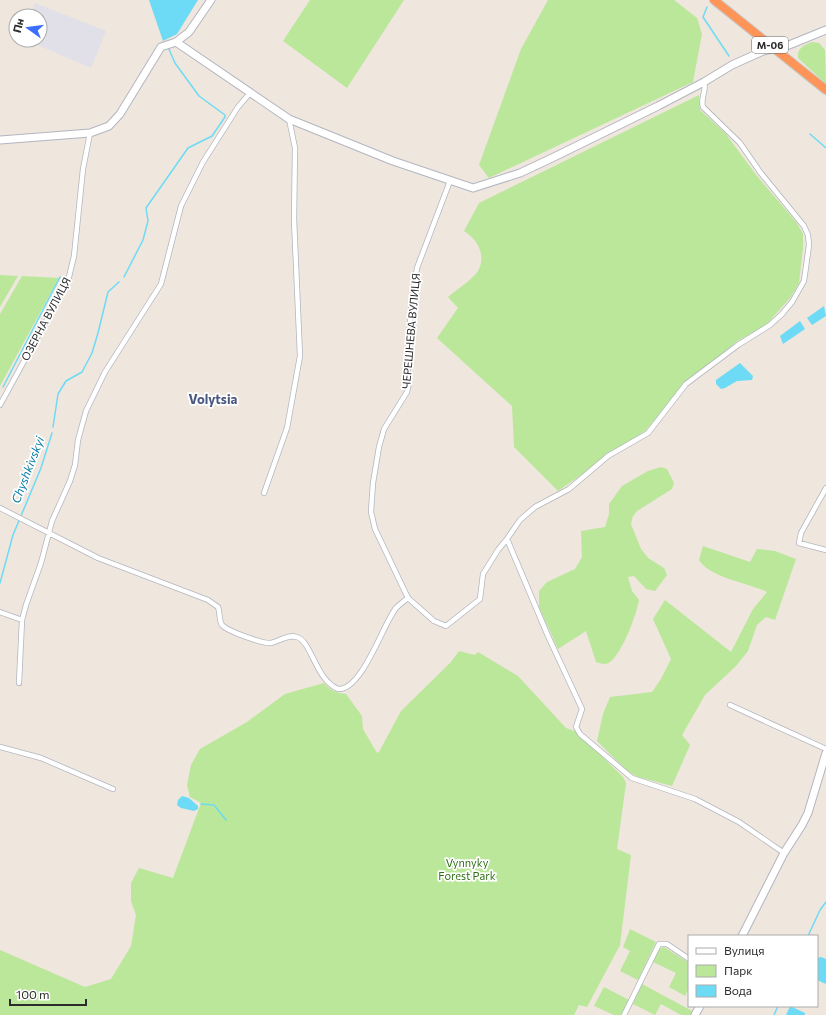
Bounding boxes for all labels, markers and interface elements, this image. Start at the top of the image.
north arrow [8,8,48,48]
text: Пн [10,17,26,34]
road number: М-06 [752,37,788,53]
street label: ЧЕРЕШНЕВА ВУЛИЦЯ [399,273,422,389]
street label: ОЗЕРНА ВУЛИЦЯ [18,275,73,363]
district label: Volytsia [189,391,238,407]
water label: Chyshkivskyi [8,433,47,505]
park label: Vynnyky Forest Park [438,856,496,882]
legend [688,935,818,1007]
text: Вулиця [724,943,765,957]
text: Парк [724,963,753,977]
scale bar [10,981,86,1007]
text: Вода [724,983,752,997]
text: 100 m [16,987,50,1001]

